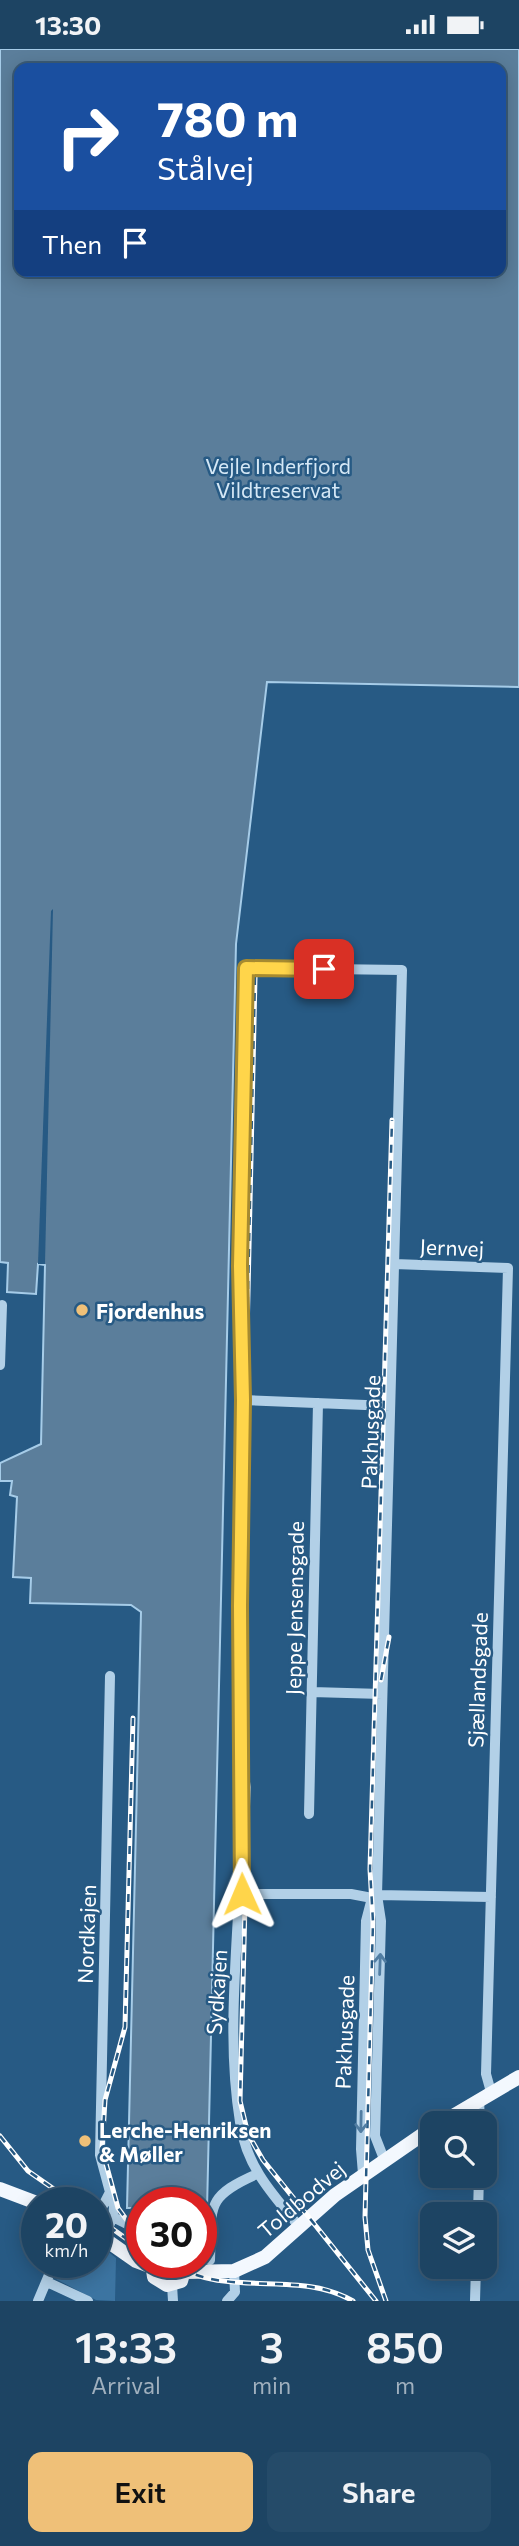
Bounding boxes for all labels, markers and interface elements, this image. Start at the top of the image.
text: 13:30 [35,9,101,40]
text: 780 m [157,87,299,147]
icon: right [42,91,133,182]
text: Stålvej [157,147,254,187]
icon: arrive [116,224,154,262]
text: Then [42,228,102,259]
park label: Vejle Inderfjord Vildtreservat [205,453,351,502]
pin [294,939,354,999]
icon: arrive [305,950,343,988]
street label: Jernvej [419,1233,485,1261]
place label: Fjordenhus [96,1298,204,1323]
marker: Fjordenhus [74,1302,90,1318]
street label: Pakhusgade [356,1374,384,1490]
street label: Jeppe Jensensgade [280,1521,308,1695]
street label: Sjællandsgade [462,1612,492,1748]
position arrow [205,1857,279,1931]
street label: Nordkajen [72,1884,100,1984]
street label: Sydkajen [201,1949,231,2035]
one-way arrow [373,1952,387,1975]
street label: Pakhusgade [330,1974,358,2090]
one-way arrow [355,2110,368,2133]
map controls [420,2111,497,2279]
button: search [420,2111,497,2188]
place label: Lerche-Henriksen & Møller [99,2117,271,2166]
marker: Lerche-Henriksen & Møller [77,2133,93,2149]
street label: Toldbodvej [252,2155,350,2243]
speed limit sign: 30 [126,2187,217,2278]
text: 20 [45,2202,88,2245]
button: layers [420,2202,497,2279]
text: km/h [45,2239,88,2261]
text: 13:33 [75,2320,177,2372]
text: 3 [259,2320,284,2372]
text: 850 [366,2320,444,2372]
text: Arrival [91,2371,161,2399]
text: min [252,2371,291,2399]
text: m [395,2371,415,2399]
button: Exit [28,2452,253,2532]
button: Share [267,2452,491,2532]

